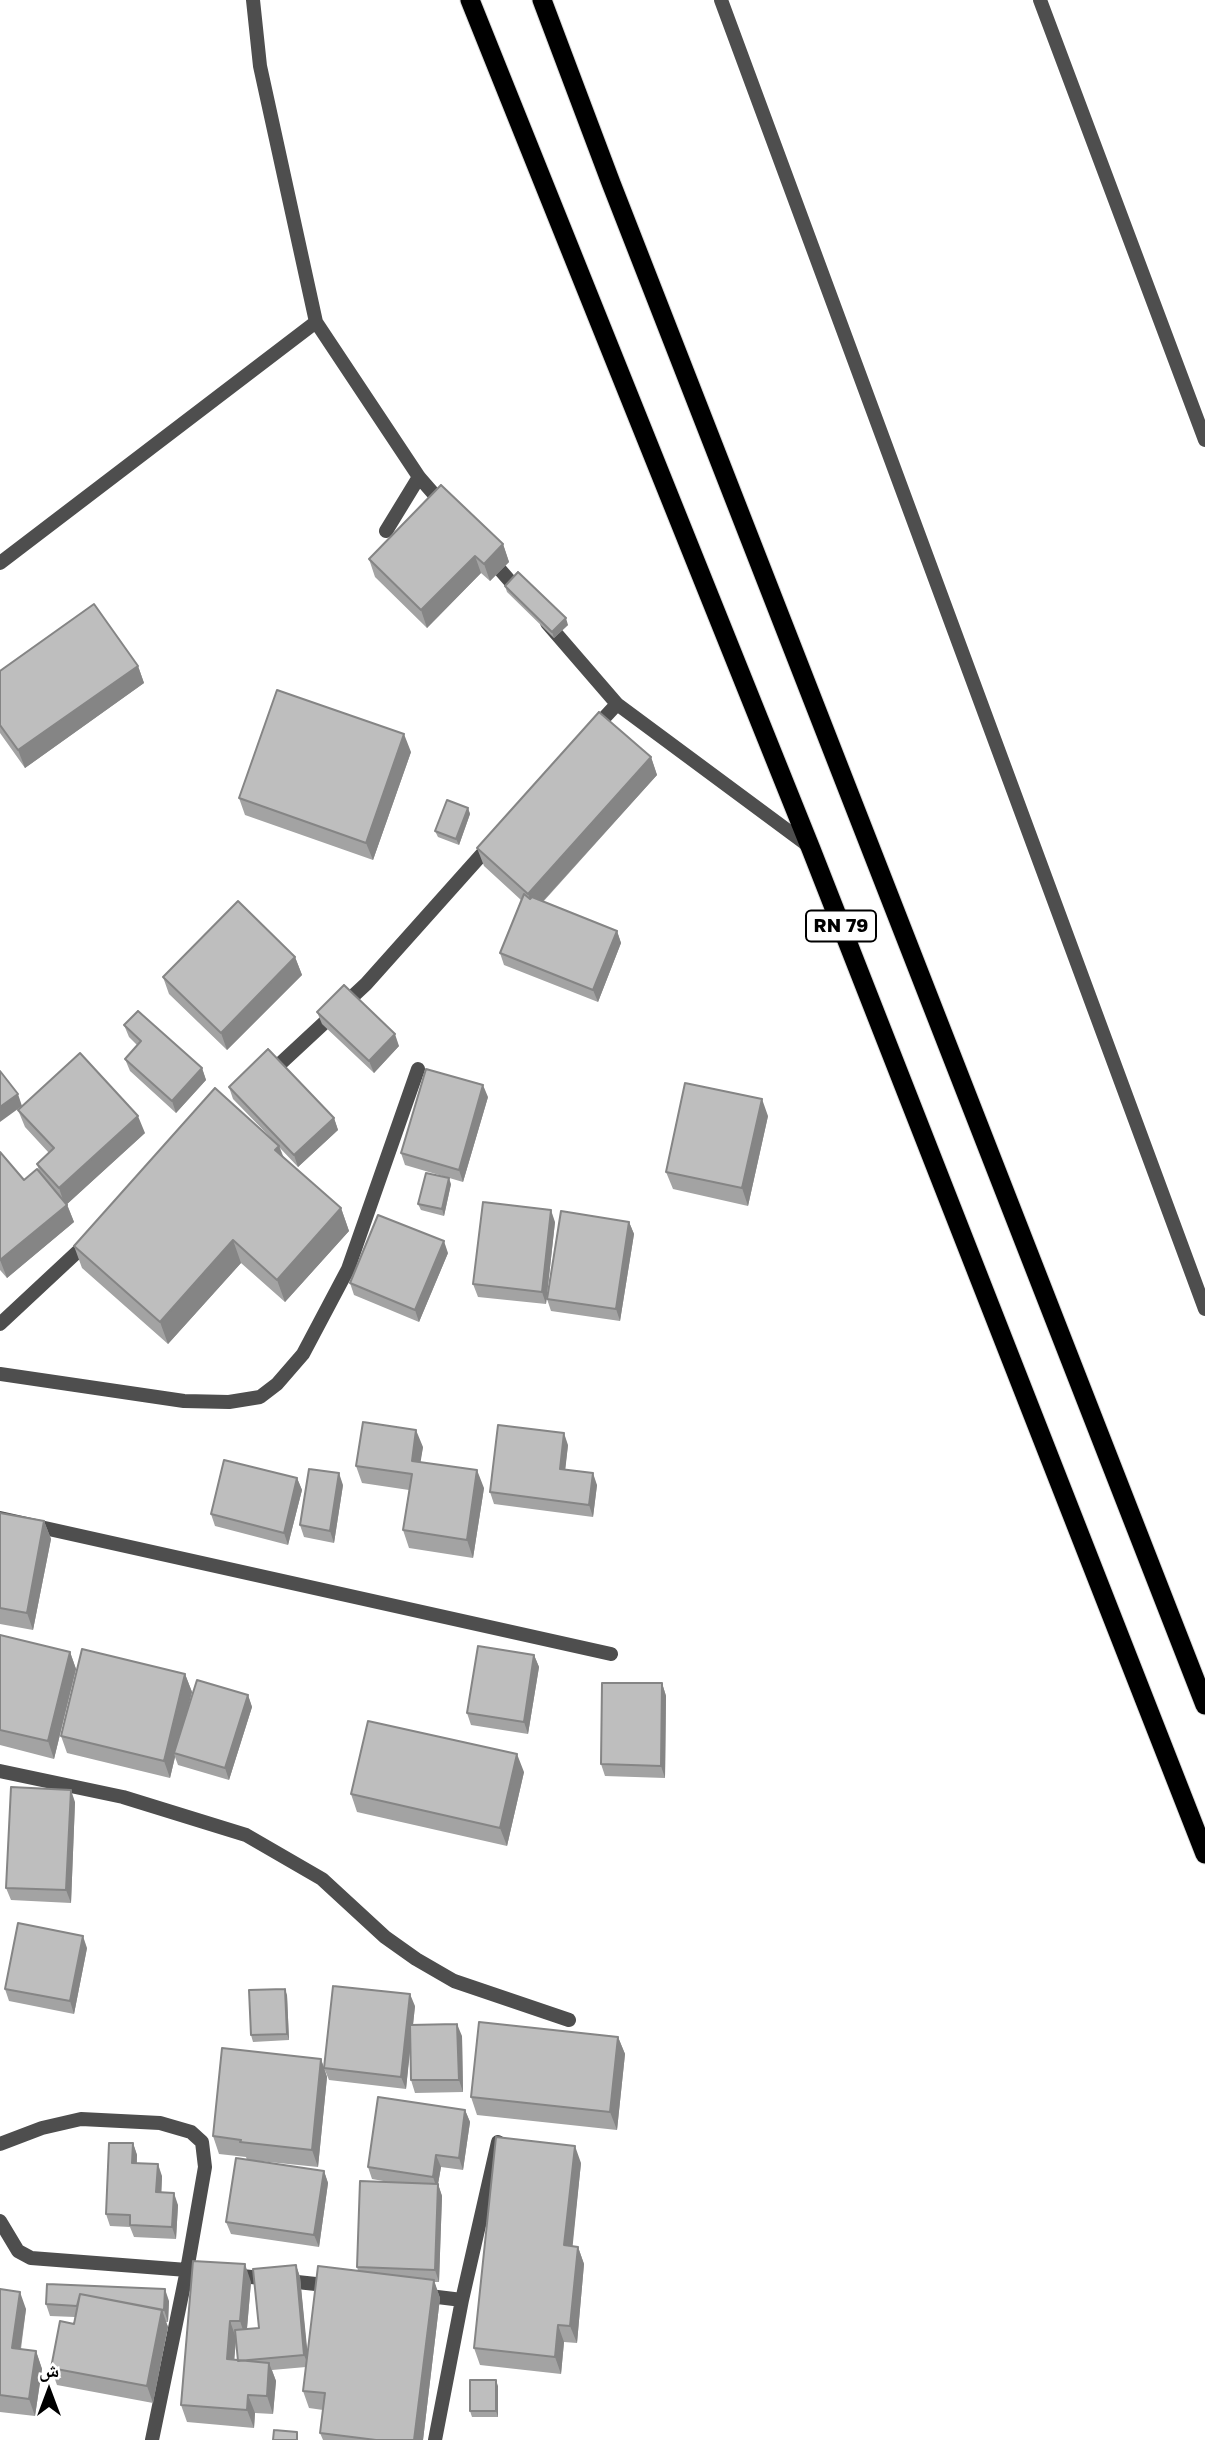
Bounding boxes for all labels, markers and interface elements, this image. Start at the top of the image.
road number: RN 79 [806,910,876,942]
north arrow [14,2356,84,2426]
text: ش [39,2358,59,2381]

